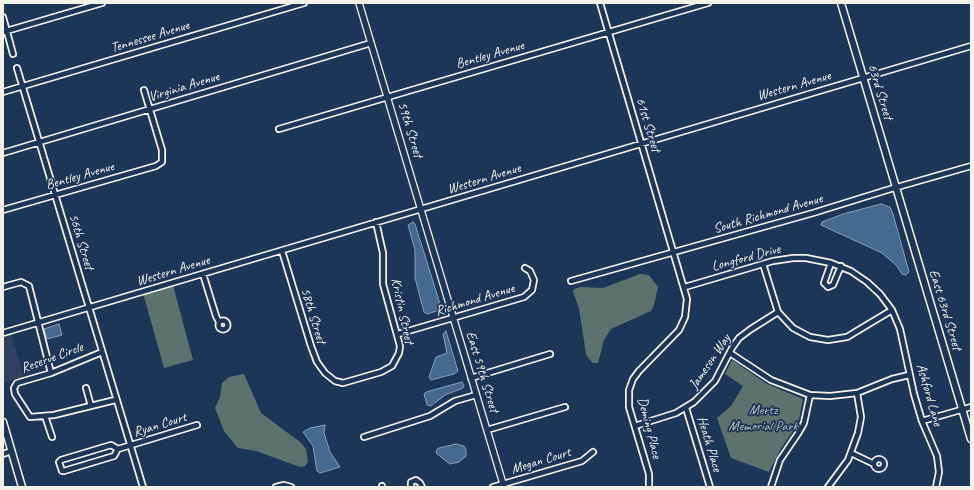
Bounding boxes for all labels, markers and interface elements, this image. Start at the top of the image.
street label: Tennessee Avenue [109,17,191,57]
street label: Bentley Avenue [454,37,526,73]
street label: 63rd Street [864,62,896,122]
street label: Virginia Avenue [147,68,221,106]
street label: Western Avenue [755,68,833,104]
street label: 61st Street [632,96,664,154]
street label: 59th Street [394,100,426,160]
street label: Bentley Avenue [44,158,116,194]
street label: Western Avenue [445,160,523,198]
street label: South Richmond Avenue [711,190,825,238]
street label: 56th Street [65,212,97,272]
street label: Longford Drive [710,241,782,275]
street label: Western Avenue [134,252,212,290]
street label: East 63rd Street [925,268,965,352]
street label: Kristin Street [387,277,417,345]
street label: Richmond Avenue [434,280,516,320]
street label: 58th Street [297,286,329,346]
street label: East 59th Street [462,329,502,415]
street label: Jameson Way [685,331,735,393]
street label: Reserve Circle [19,339,85,377]
street label: Ashford Lane [912,362,946,428]
street label: Deming Place [633,396,665,460]
park label: Mertz Memorial Park [728,402,798,434]
street label: Ryan Court [131,409,189,441]
street label: Heath Place [693,414,725,474]
street label: Megan Court [509,444,573,478]

